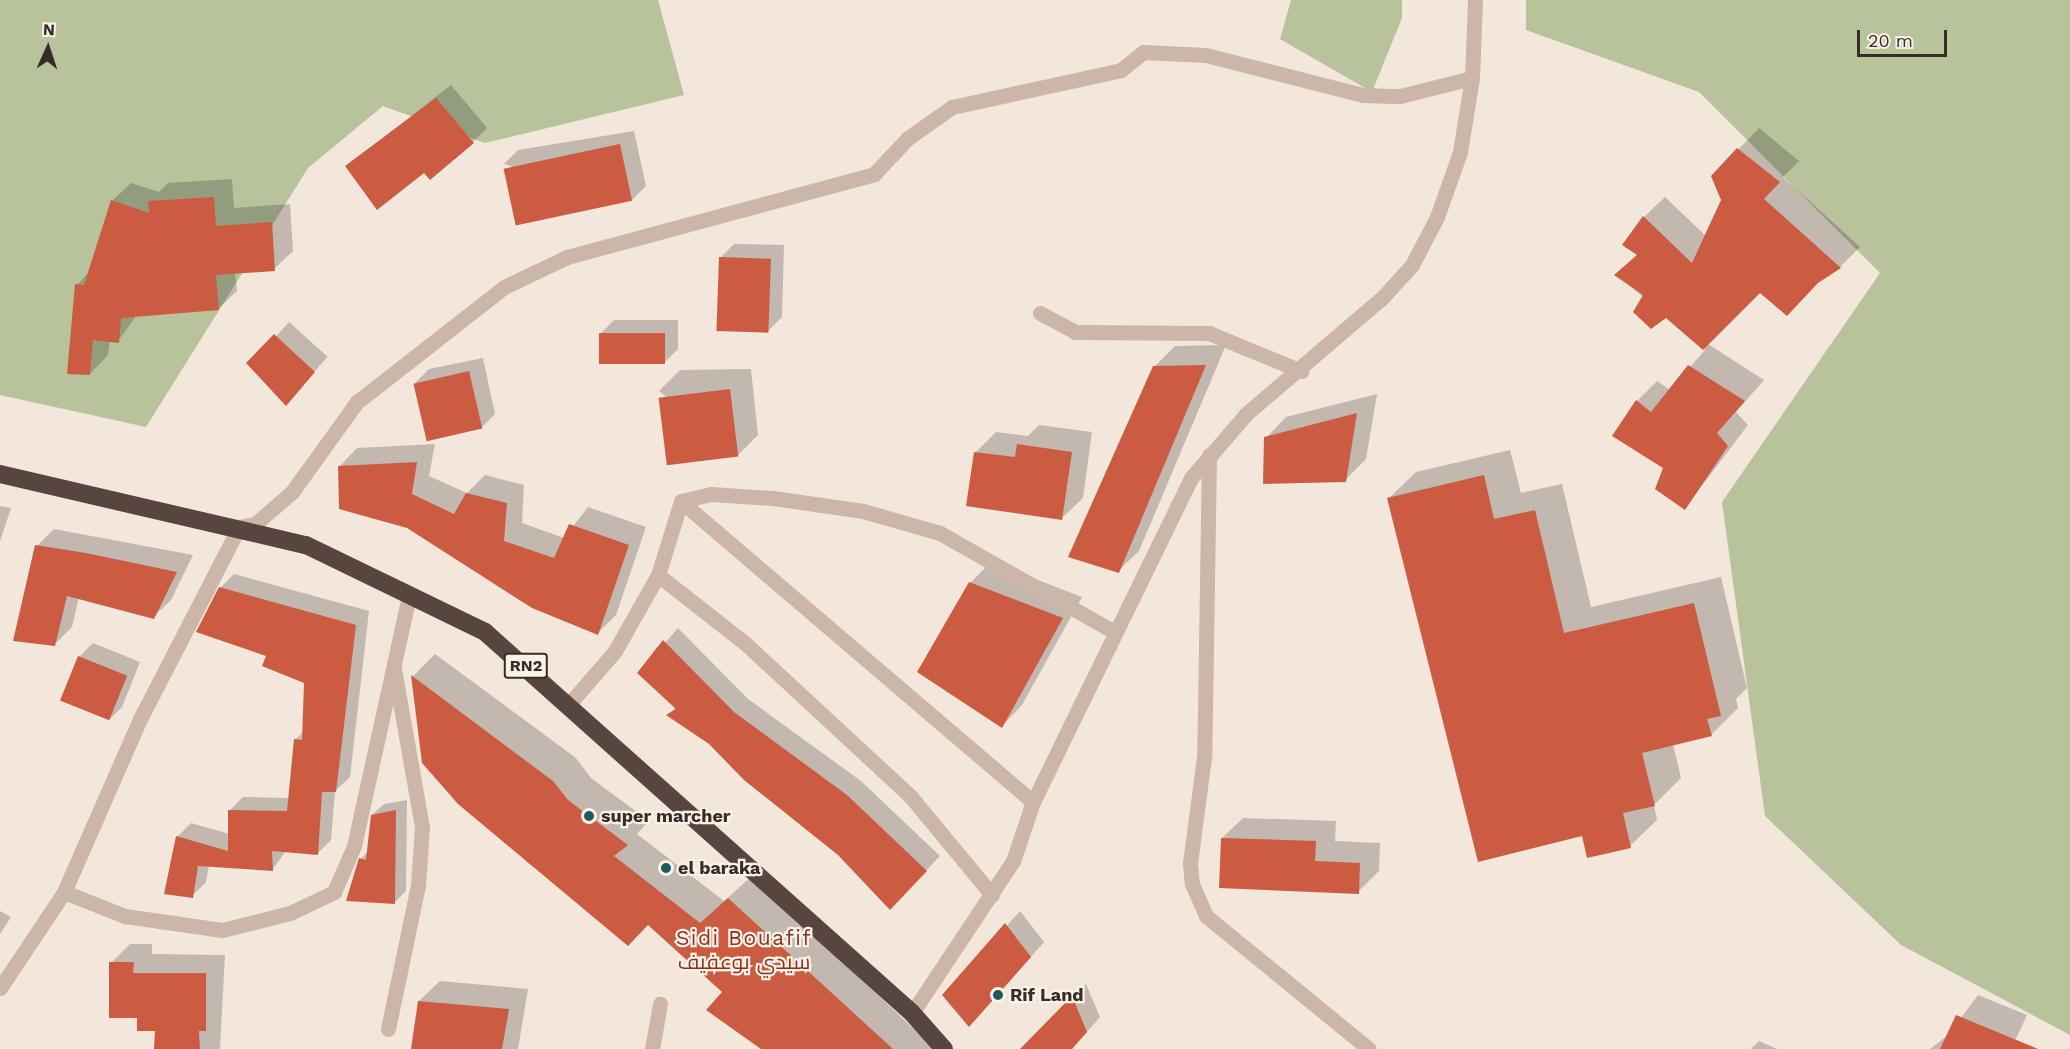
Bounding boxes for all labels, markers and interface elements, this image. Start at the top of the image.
north arrow [18,18,78,78]
scale bar [1860,18,1950,56]
text: N [43,20,55,39]
text: 20 m [1868,30,1913,51]
road number: RN2 [504,653,548,679]
place label: super marcher [601,805,731,827]
marker: super marcher [582,809,596,823]
place label: el baraka [678,857,761,879]
marker: el baraka [659,861,673,875]
district label: Sidi Bouafif سيدي بوعفيف [676,925,812,975]
place label: Rif Land [1010,984,1084,1006]
marker: Rif Land [991,988,1005,1002]

